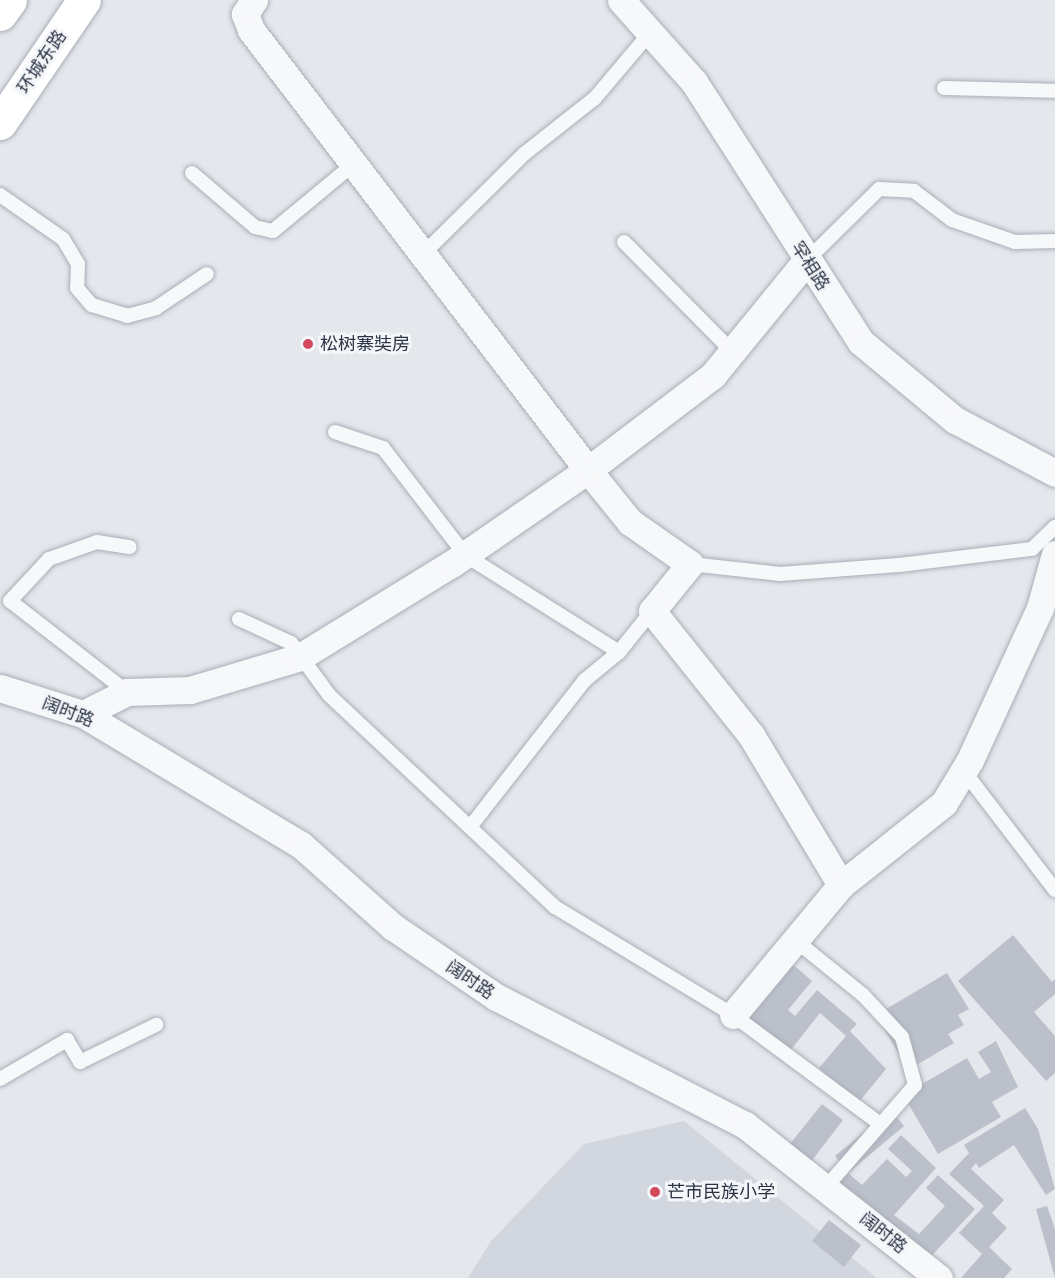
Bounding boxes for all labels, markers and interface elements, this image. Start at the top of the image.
street label: 环城东路 [13,26,71,98]
street label: 罕相路 [786,237,834,295]
place label: 松树寨奘房 [320,333,410,355]
marker: 松树寨奘房 [301,337,315,351]
street label: 阔时路 [39,692,97,732]
street label: 阔时路 [442,956,498,1004]
place label: 芒市民族小学 [667,1181,775,1203]
marker: 芒市民族小学 [648,1185,662,1199]
street label: 阔时路 [855,1208,911,1258]

